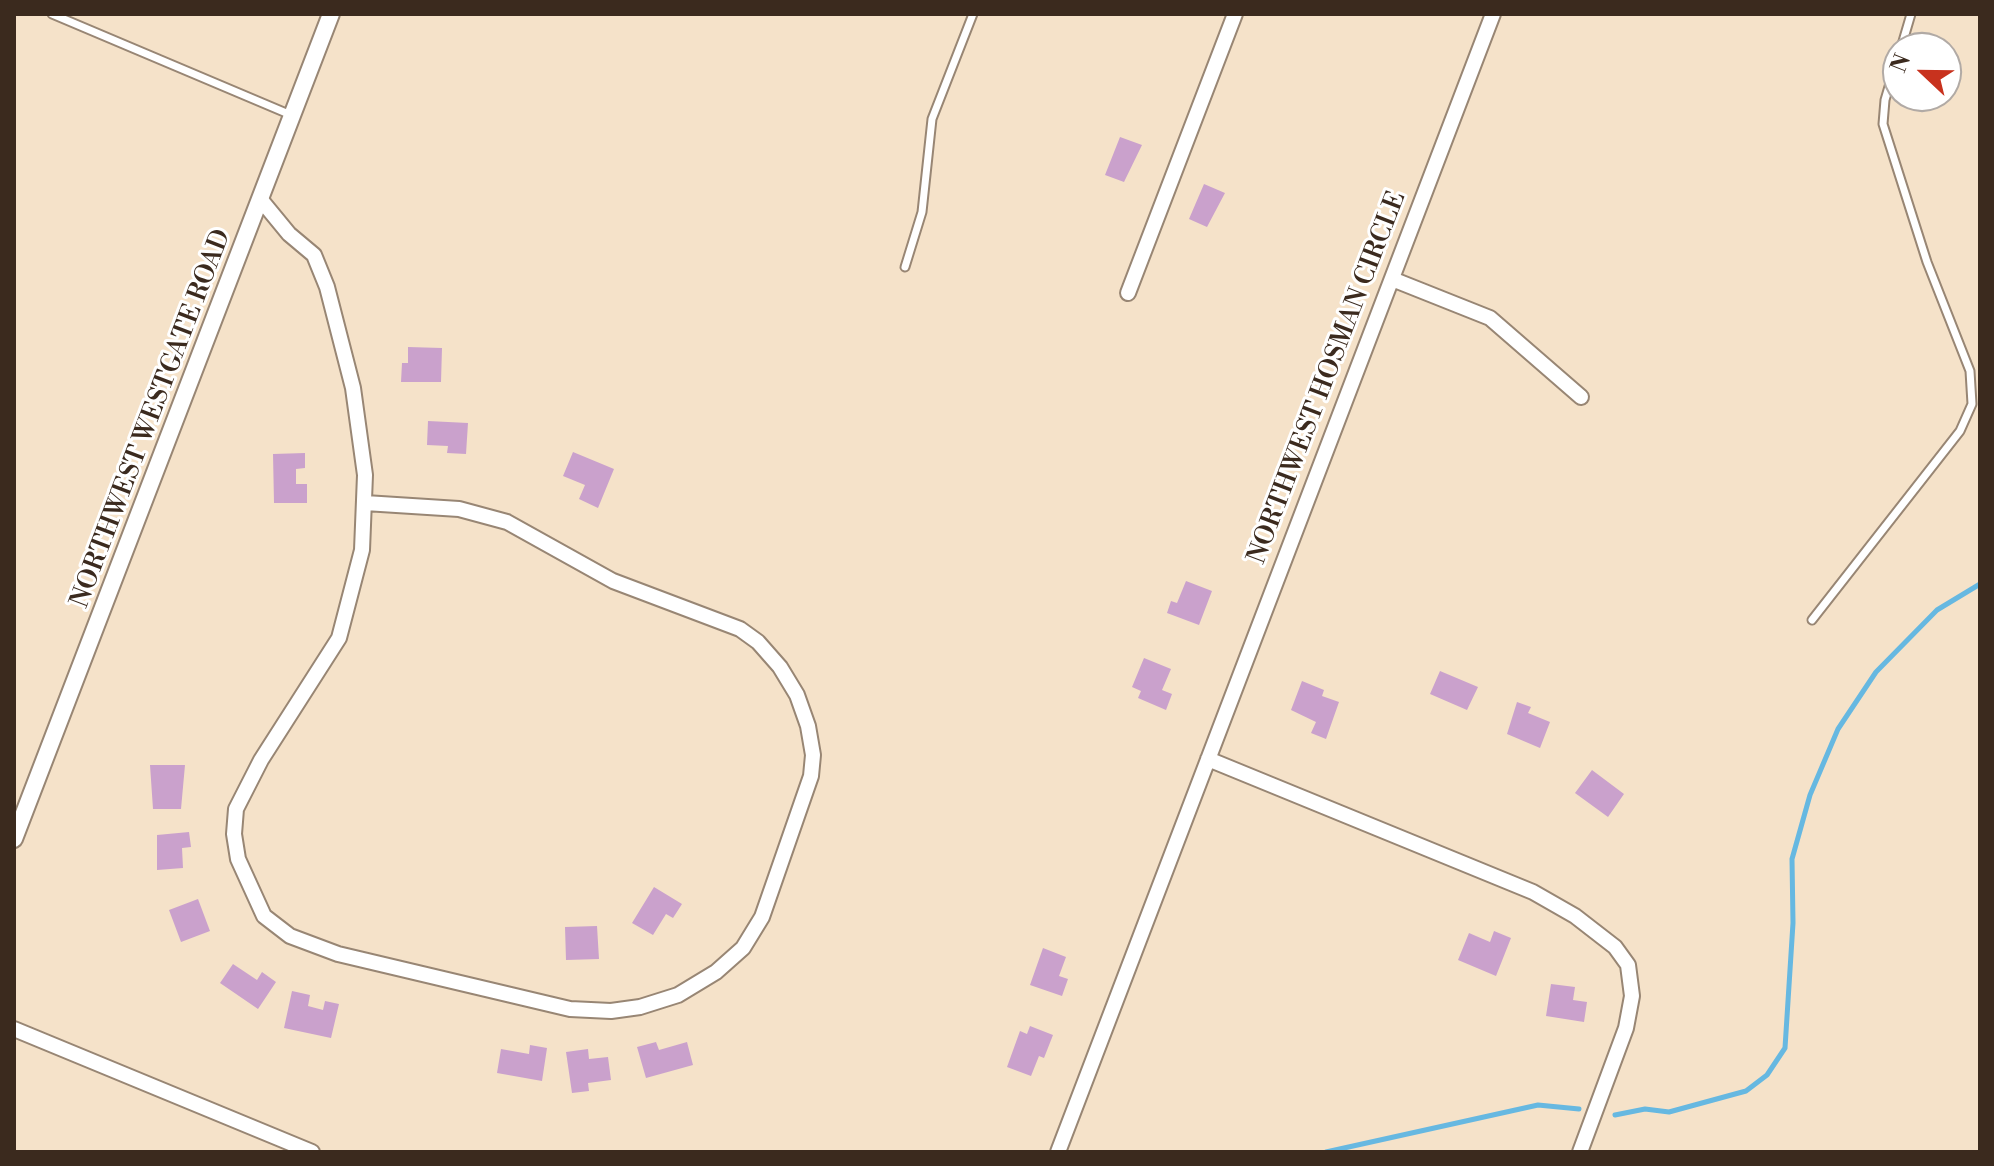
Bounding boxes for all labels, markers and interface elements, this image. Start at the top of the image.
north arrow [1882,32,1962,112]
text: N [1885,50,1917,77]
street label: NORTHWEST HOSMAN CIRCLE [1242,187,1414,569]
street label: NORTHWEST WESTGATE ROAD [65,225,239,613]

